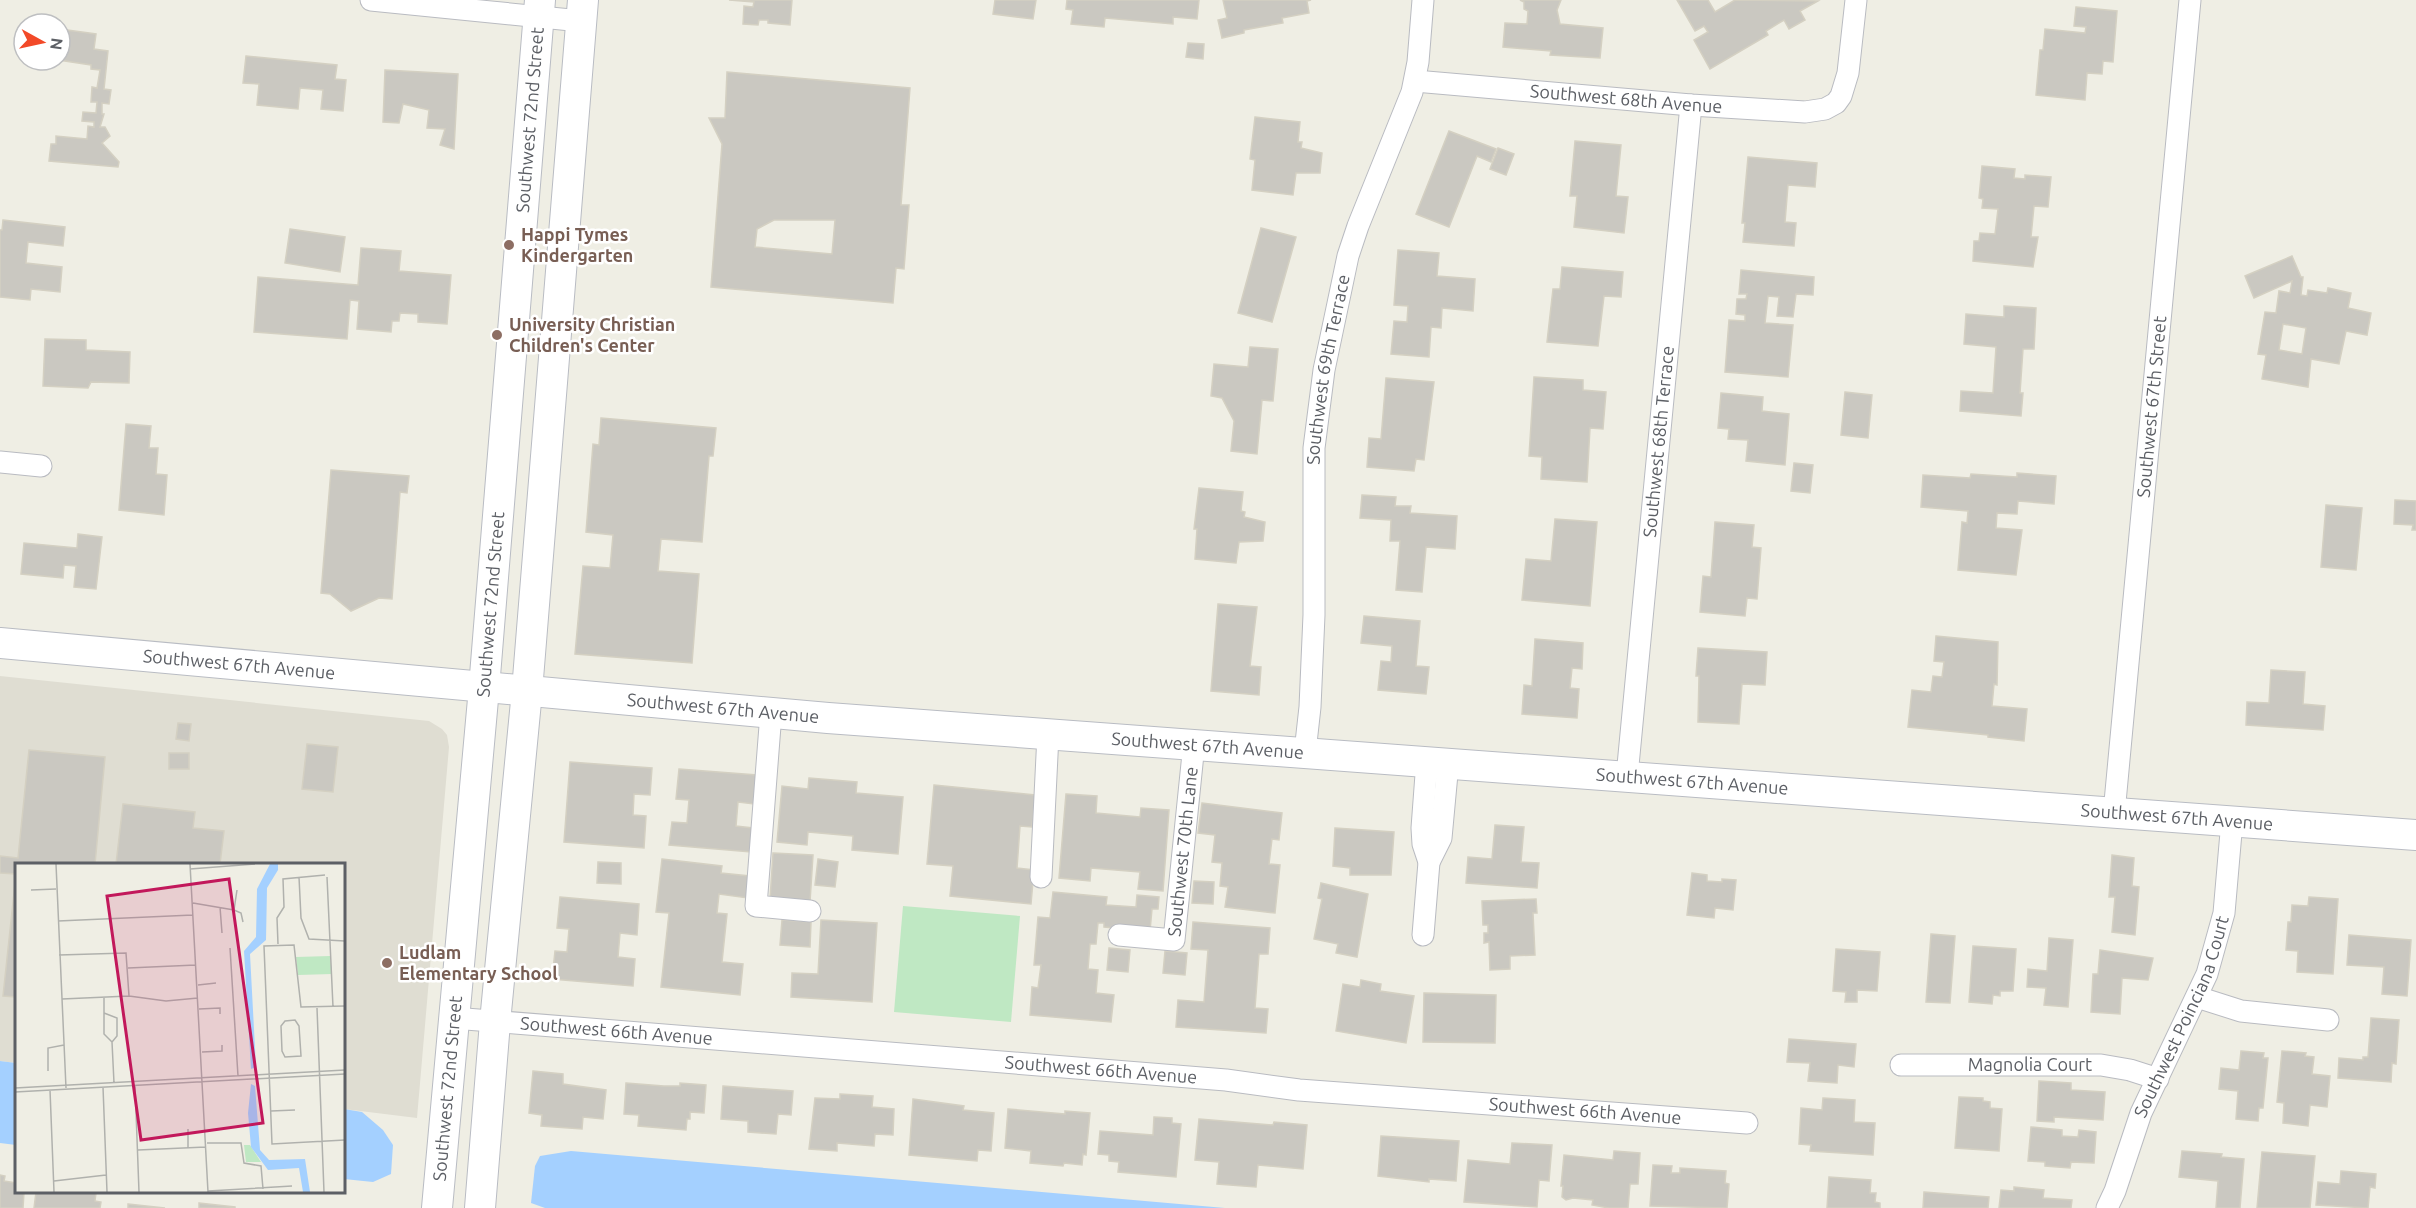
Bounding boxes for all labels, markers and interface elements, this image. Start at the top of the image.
north arrow [12,12,72,72]
street label: Southwest 72nd Street [512,26,547,213]
text: N [47,37,67,51]
street label: Southwest 68th Avenue [1529,80,1723,116]
place label: Happi Tymes Kindergarten [521,224,633,265]
marker: Happi Tymes Kindergarten [502,238,516,252]
street label: Southwest 69th Terrace [1303,273,1353,465]
place label: University Christian Children's Center [509,314,675,355]
street label: Southwest 67th Street [2133,315,2169,499]
marker: University Christian Children's Center [490,328,504,342]
street label: Southwest 68th Terrace [1639,345,1677,538]
street label: Southwest 72nd Street [472,511,507,698]
street label: Southwest 67th Avenue [142,645,336,682]
street label: Southwest 67th Avenue [626,689,820,726]
street label: Southwest 67th Avenue [1111,728,1305,762]
street label: Southwest 67th Avenue [1595,764,1789,798]
street label: Southwest 70th Lane [1163,766,1201,938]
street label: Southwest 67th Avenue [2080,799,2274,833]
inset map [15,863,345,1193]
street label: Southwest Poinciana Court [2129,913,2232,1120]
place label: Ludlam Elementary School [399,942,558,983]
marker: Ludlam Elementary School [380,956,394,970]
street label: Southwest 72nd Street [428,995,465,1182]
street label: Southwest 66th Avenue [520,1012,714,1048]
street label: Southwest 66th Avenue [1004,1051,1198,1087]
street label: Magnolia Court [1968,1054,2092,1074]
street label: Southwest 66th Avenue [1488,1093,1682,1127]

